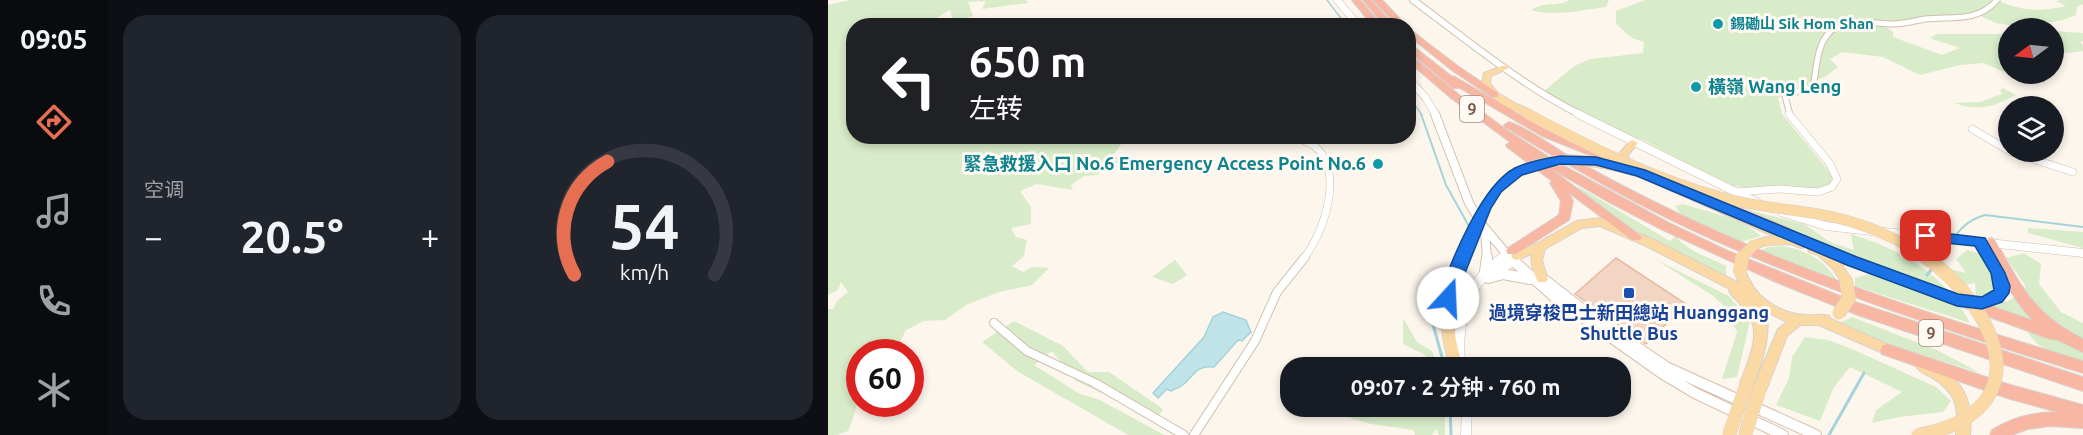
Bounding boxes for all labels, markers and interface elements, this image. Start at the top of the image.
place label: 錫磡山 Sik Hom Shan [1730,15,1874,32]
marker: 錫磡山 Sik Hom Shan [1711,17,1725,31]
north arrow [1998,18,2064,84]
map controls [1998,18,2064,162]
text: 09:05 [20,24,88,54]
text: 650 m [969,38,1086,85]
icon: left [870,42,948,120]
place label: 橫嶺 Wang Leng [1708,76,1841,96]
marker: 橫嶺 Wang Leng [1689,80,1703,94]
text: 左转 [969,93,1023,123]
road number: 9 [1460,96,1484,122]
button: layers [1998,96,2064,162]
icon: directions [33,101,75,143]
place label: 緊急救援入口 No.6 Emergency Access Point No.6 [964,153,1366,173]
marker: 緊急救援入口 No.6 Emergency Access Point No.6 [1371,157,1385,171]
text: 空调 [144,178,184,201]
icon: music [33,190,75,232]
text: 54 [609,191,679,261]
pin [1900,210,1951,261]
text: 20.5° [240,211,343,262]
text: − [144,218,163,255]
text: + [421,218,439,255]
icon: arrive [1909,219,1942,252]
text: km/h [619,260,669,284]
position arrow [1416,266,1480,330]
icon: phone [33,280,75,322]
marker: 過境穿梭巴士新田總站 Huanggang Shuttle Bus [1622,286,1636,300]
place label: 過境穿梭巴士新田總站 Huanggang Shuttle Bus [1489,302,1769,343]
road number: 9 [1919,320,1943,346]
speed limit sign: 60 [846,339,924,417]
icon: climate [33,369,75,411]
text: 09:07 · 2 分钟 · 760 m [1351,374,1560,399]

